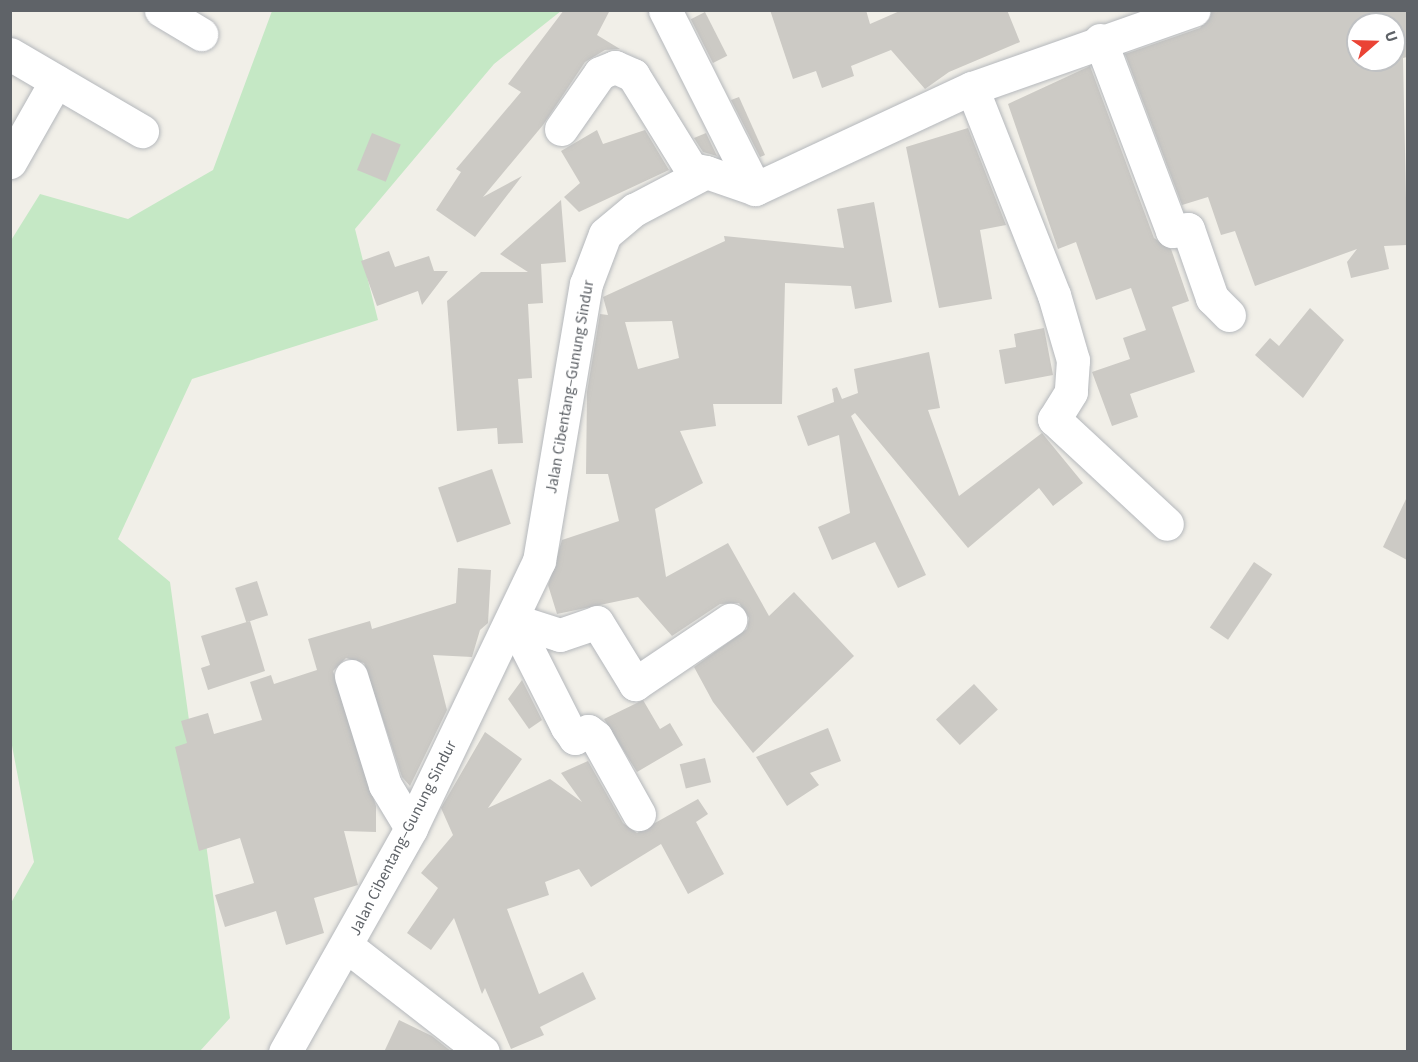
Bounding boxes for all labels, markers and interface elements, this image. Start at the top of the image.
north arrow [1346,12,1406,72]
text: U [1379,28,1403,45]
street label: Jalan Cibentang–Gunung Sindur [542,279,598,495]
street label: Jalan Cibentang–Gunung Sindur [345,737,461,939]

